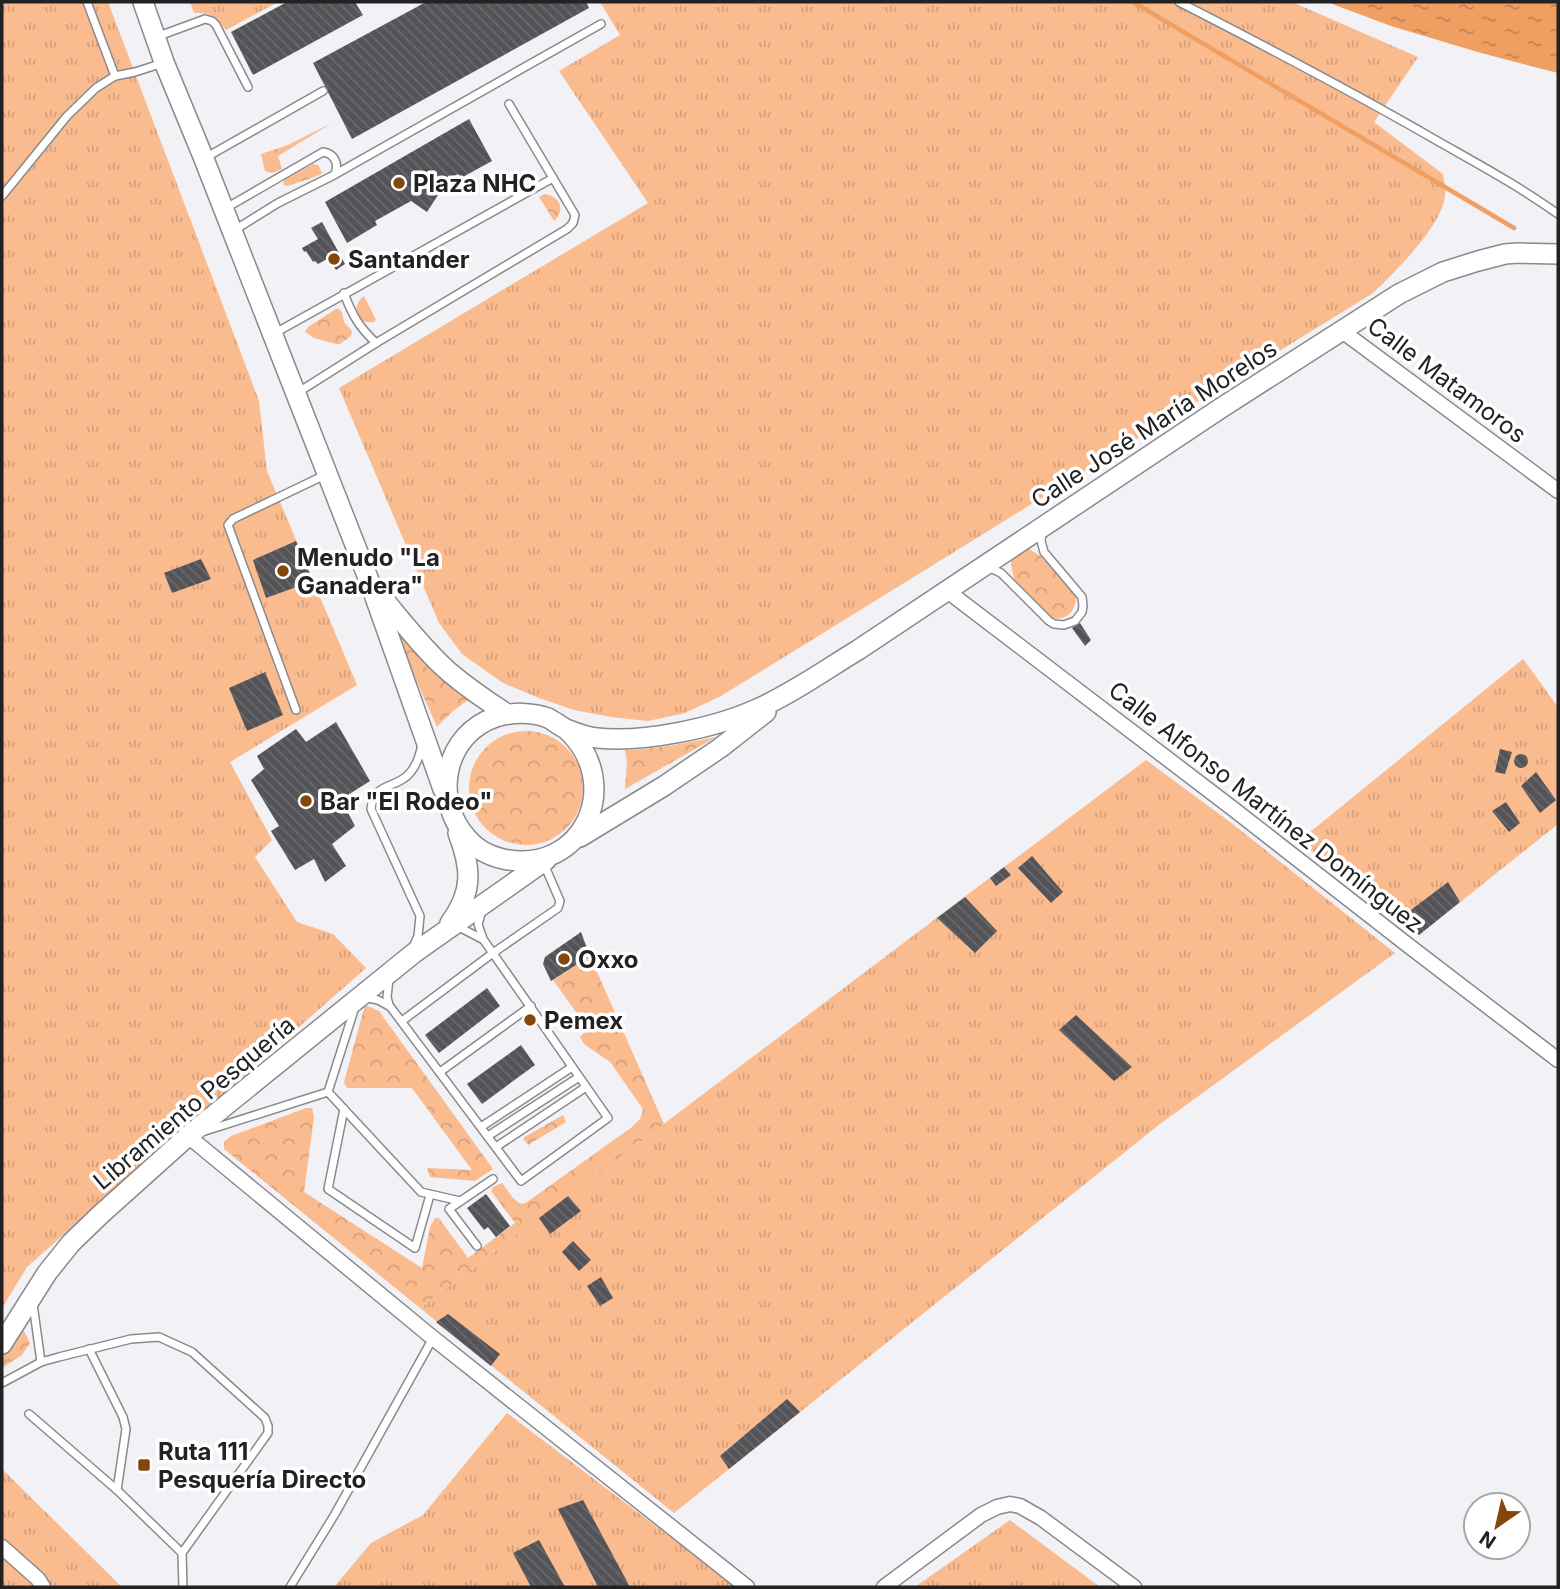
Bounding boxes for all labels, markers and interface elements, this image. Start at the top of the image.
place label: Plaza NHC [413,169,536,198]
marker: Plaza NHC [391,175,407,191]
place label: Santander [348,245,470,274]
marker: Santander [326,251,342,267]
street label: Calle Matamoros [1362,311,1532,449]
street label: Calle José María Morelos [1026,334,1282,514]
place label: Menudo "La Ganadera" [297,543,440,600]
marker: Menudo "La Ganadera" [275,563,291,579]
street label: Calle Alfonso Martínez Domínguez [1103,675,1429,939]
place label: Bar "El Rodeo" [320,787,492,816]
marker: Bar "El Rodeo" [298,793,314,809]
place label: Oxxo [578,945,639,974]
marker: Oxxo [556,951,572,967]
place label: Pemex [544,1006,623,1035]
street label: Libramiento Pesquería [87,1010,301,1196]
marker: Pemex [522,1012,538,1028]
place label: Ruta 111 Pesquería Directo [158,1437,366,1494]
marker: Ruta 111 Pesquería Directo [136,1457,152,1473]
north arrow [1462,1491,1532,1561]
text: N [1475,1526,1500,1553]

